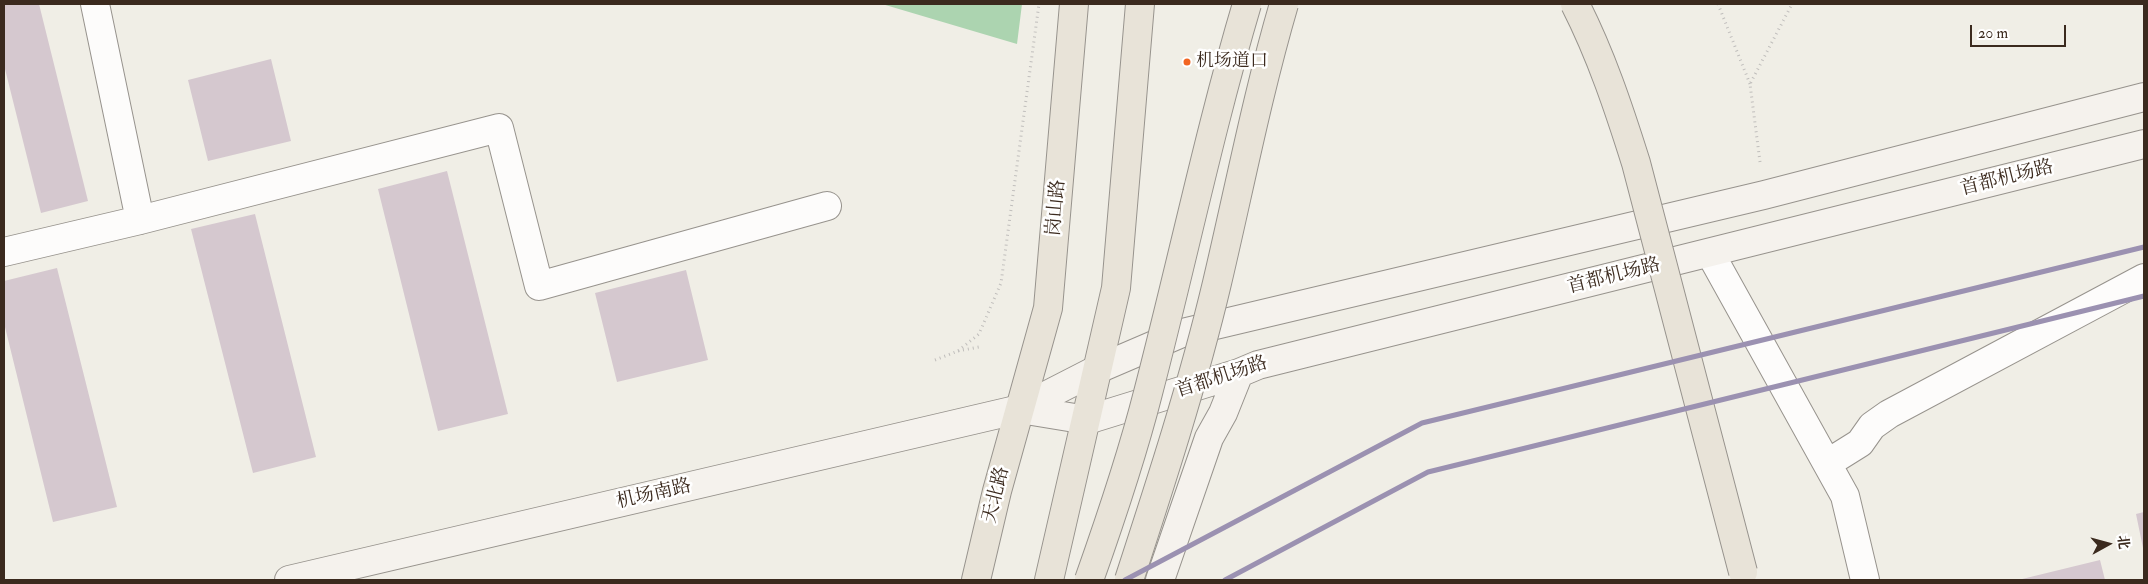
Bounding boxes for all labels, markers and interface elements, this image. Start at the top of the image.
scale bar [1973,15,2069,47]
text: 20 m [1978,24,2008,43]
place label: 机场道口 [1196,51,1268,73]
marker: 机场道口 [1182,57,1192,67]
street label: 首都机场路 [1958,156,2056,202]
street label: 岗山路 [1043,179,1071,237]
street label: 首都机场路 [1565,254,1663,300]
street label: 首都机场路 [1173,352,1271,404]
street label: 天北路 [979,465,1015,525]
street label: 机场南路 [614,475,694,515]
north arrow [2083,519,2133,569]
text: 北 [2114,534,2133,550]

